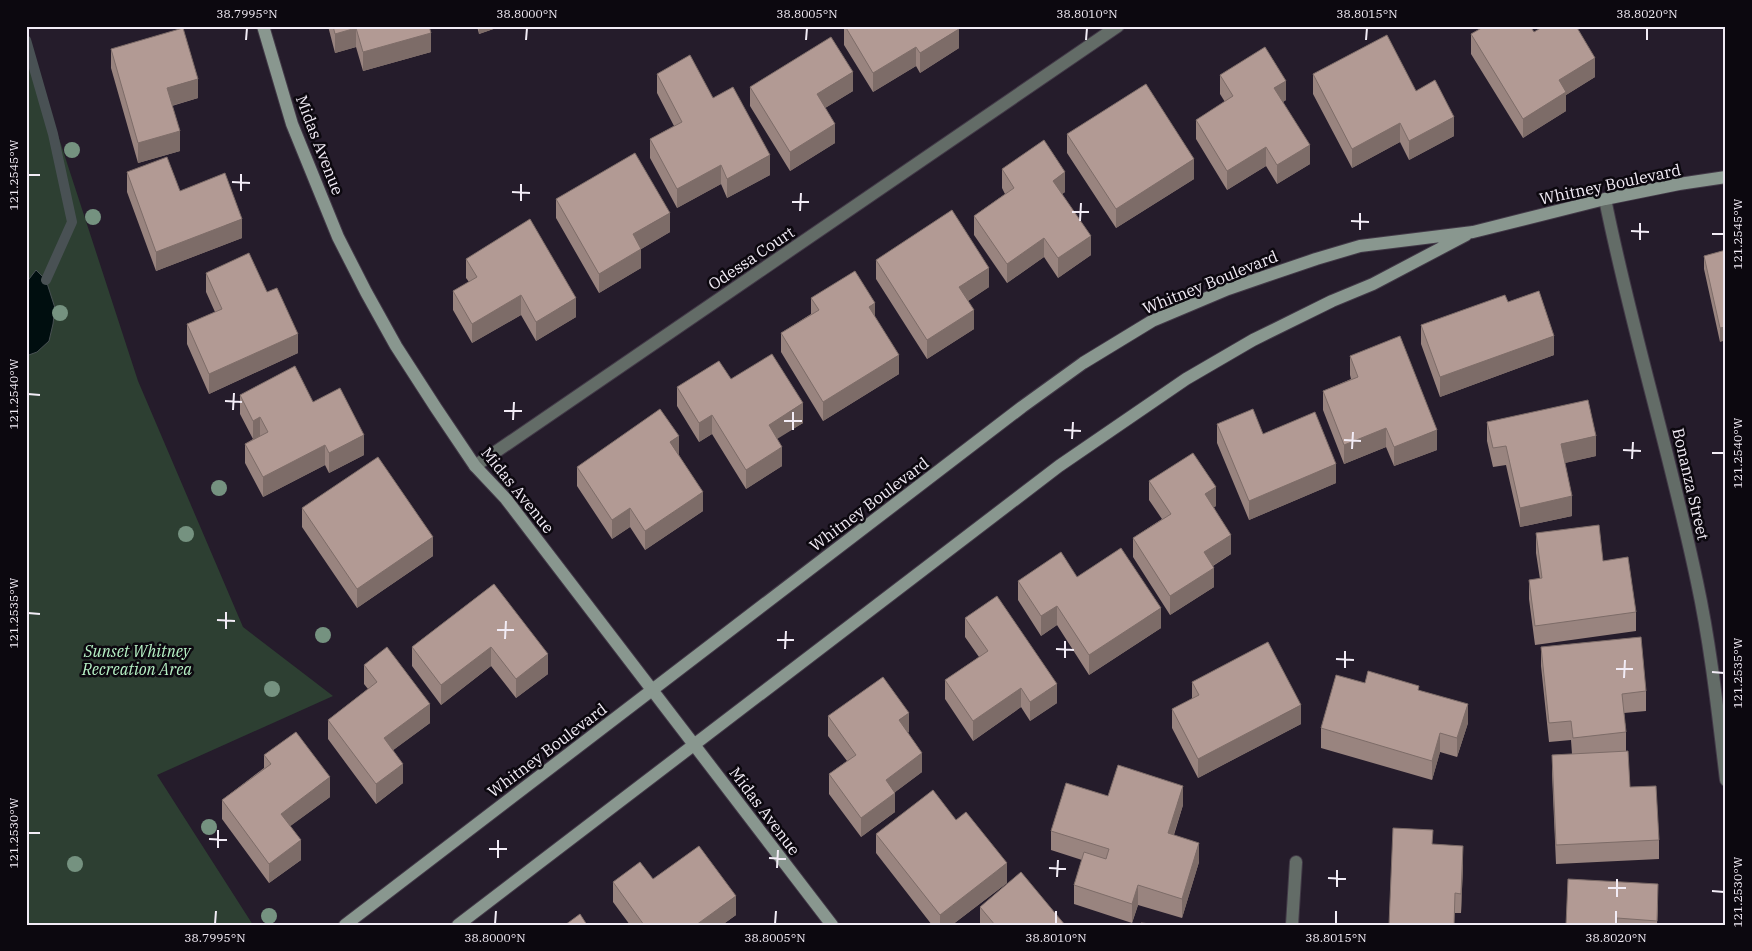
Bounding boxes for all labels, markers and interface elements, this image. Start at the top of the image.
text: 38.7995°N [216,6,278,21]
text: 38.8000°N [496,6,558,21]
text: 38.8005°N [776,6,838,21]
text: 38.8010°N [1056,6,1118,21]
text: 38.8015°N [1336,6,1398,21]
text: 38.8020°N [1616,6,1678,21]
street label: Midas Avenue [292,92,348,198]
text: 121.2545°W [6,139,21,210]
street label: Whitney Boulevard [1537,159,1683,209]
text: 121.2545°W [1730,198,1745,269]
street label: Odessa Court [704,222,798,294]
street label: Whitney Boulevard [1139,246,1281,318]
text: 121.2540°W [6,358,21,429]
text: 121.2540°W [1730,417,1745,488]
street label: Bonanza Street [1668,426,1714,542]
street label: Midas Avenue [477,443,559,537]
street label: Whitney Boulevard [805,453,933,555]
text: 121.2535°W [6,577,21,648]
text: 121.2535°W [1730,637,1745,708]
park label: Sunset Whitney Recreation Area [81,641,192,679]
street label: Whitney Boulevard [483,699,611,801]
street label: Midas Avenue [725,763,805,859]
text: 121.2530°W [6,797,21,868]
text: 121.2530°W [1730,856,1745,927]
text: 38.7995°N [184,930,246,945]
text: 38.8000°N [464,930,526,945]
text: 38.8005°N [744,930,806,945]
text: 38.8010°N [1025,930,1087,945]
text: 38.8015°N [1305,930,1367,945]
text: 38.8020°N [1585,930,1647,945]

